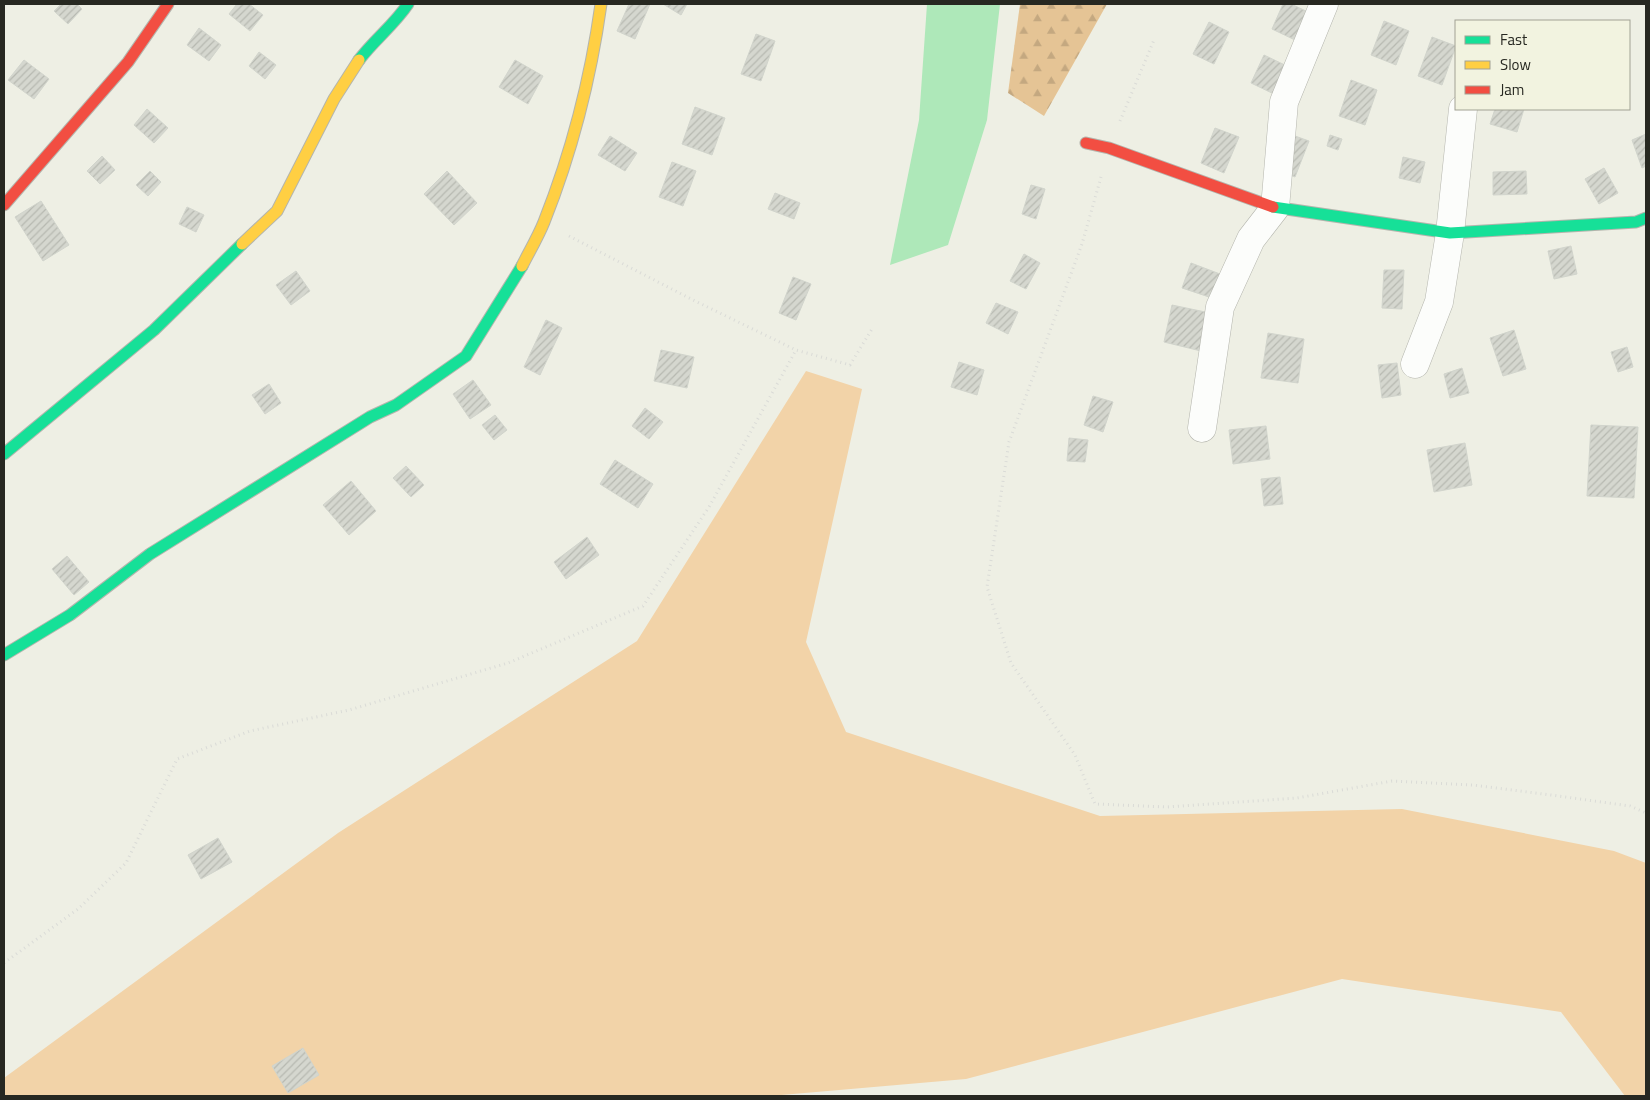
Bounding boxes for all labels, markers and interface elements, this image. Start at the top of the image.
legend [1455,20,1630,110]
text: Fast [1500,28,1528,51]
text: Slow [1500,53,1531,76]
text: Jam [1500,78,1524,101]

